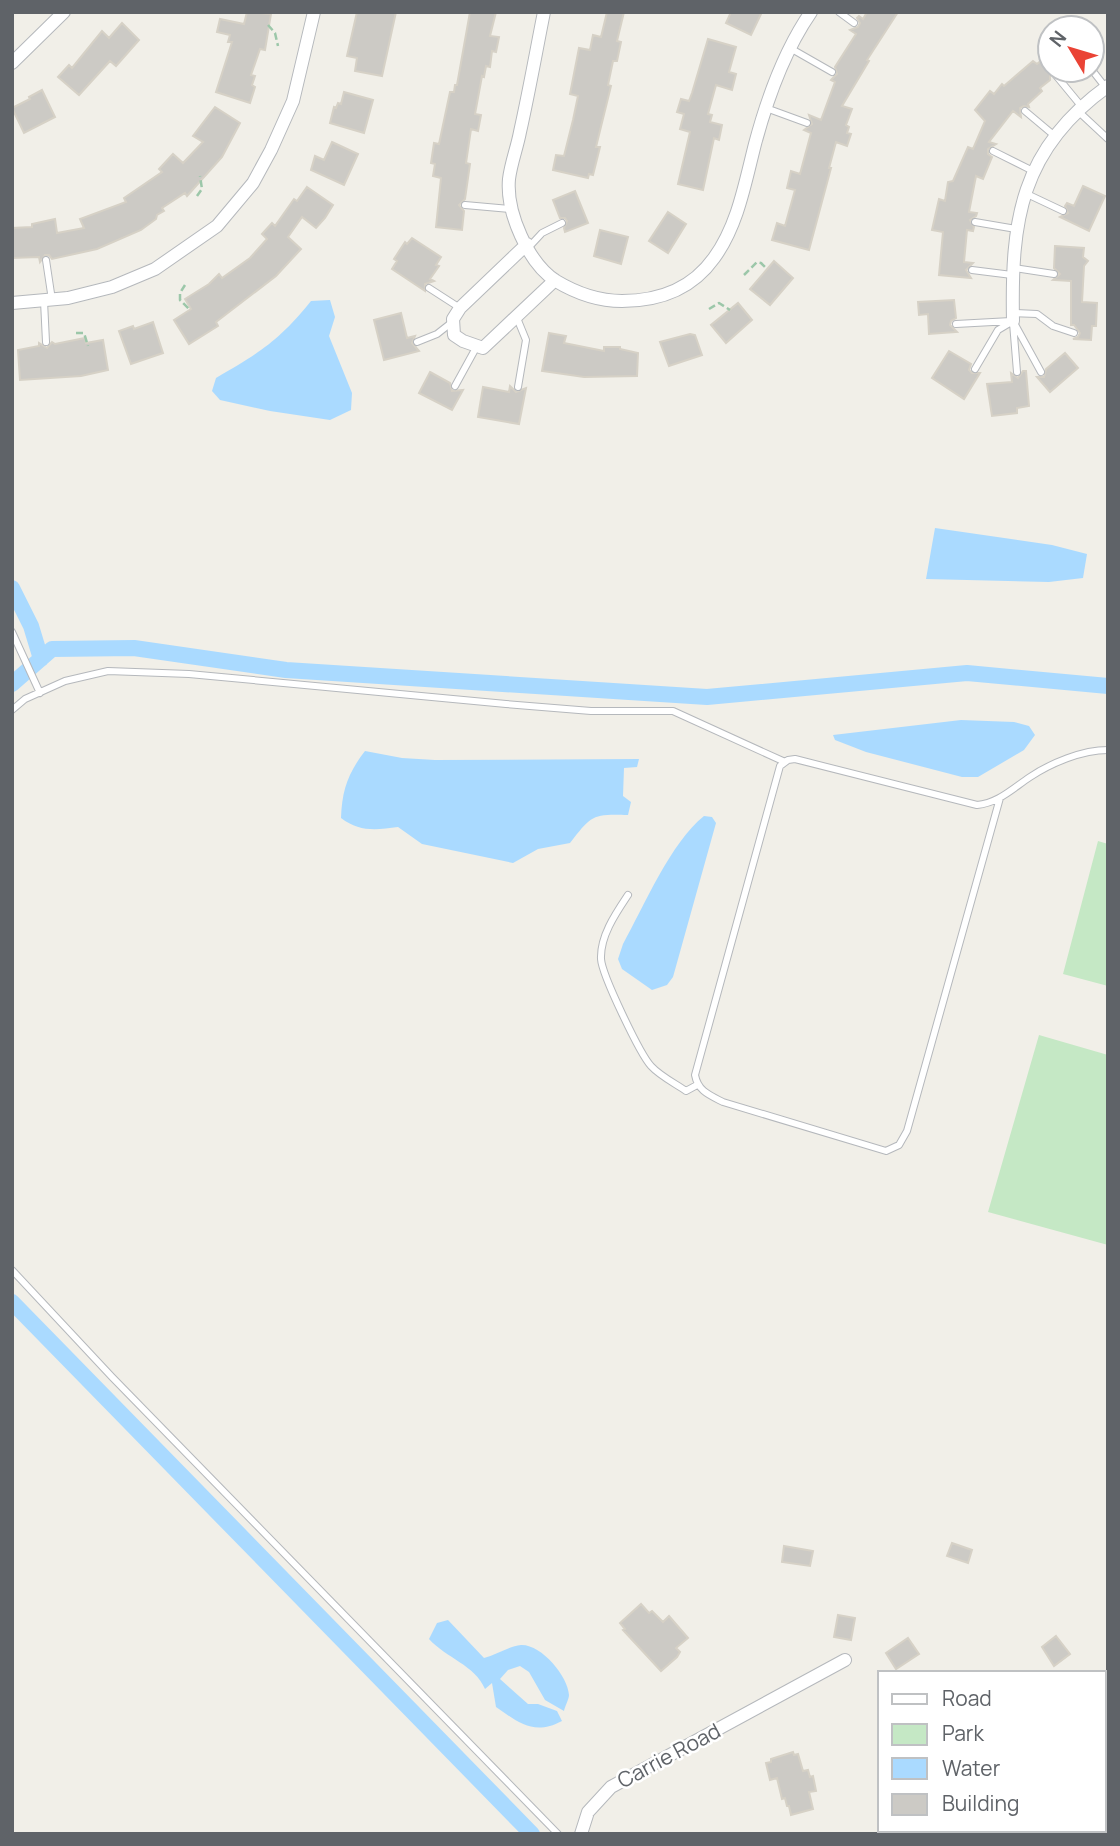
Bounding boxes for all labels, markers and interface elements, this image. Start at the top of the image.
north arrow [1036,14,1106,84]
text: N [1043,25,1072,52]
legend [878,1671,1106,1832]
text: Road [942,1684,992,1712]
street label: Carrie Road [612,1716,725,1794]
text: Park [942,1719,984,1747]
text: Water [942,1754,1001,1782]
text: Building [942,1789,1019,1817]

